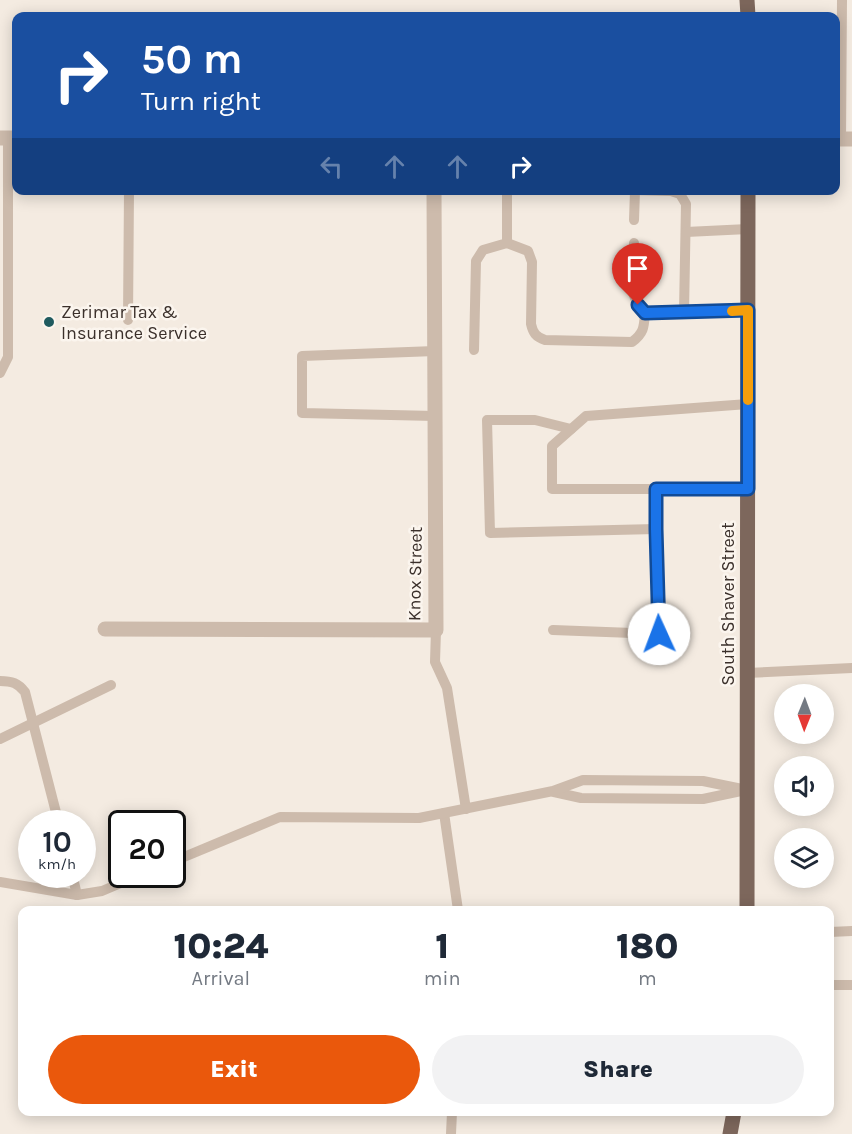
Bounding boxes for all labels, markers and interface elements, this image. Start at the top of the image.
text: 50 m [141,34,243,84]
icon: right [42,36,120,114]
text: Turn right [141,85,261,117]
icon: left [315,150,348,183]
icon: ahead [378,150,411,183]
icon: ahead [441,150,474,183]
icon: right [504,150,537,183]
pin [612,243,663,305]
icon: arrive [621,252,654,285]
place label: Zerimar Tax & Insurance Service [61,301,207,344]
marker: Zerimar Tax & Insurance Service [42,315,56,329]
street label: South Shaver Street [717,522,739,686]
street label: Knox Street [403,526,427,621]
position arrow [627,602,691,666]
north arrow [774,684,834,744]
map controls [774,684,834,888]
button: sound [774,756,834,816]
speed limit sign: 20 [108,810,186,888]
text: 10 [42,824,72,860]
button: layers [774,828,834,888]
text: km/h [38,855,76,873]
text: 10:24 [173,925,268,967]
text: 1 [435,925,449,967]
text: 180 [616,925,679,967]
text: Arrival [192,967,250,990]
text: min [424,967,461,990]
text: m [638,967,657,990]
button: Exit [48,1035,420,1104]
button: Share [432,1035,804,1104]

